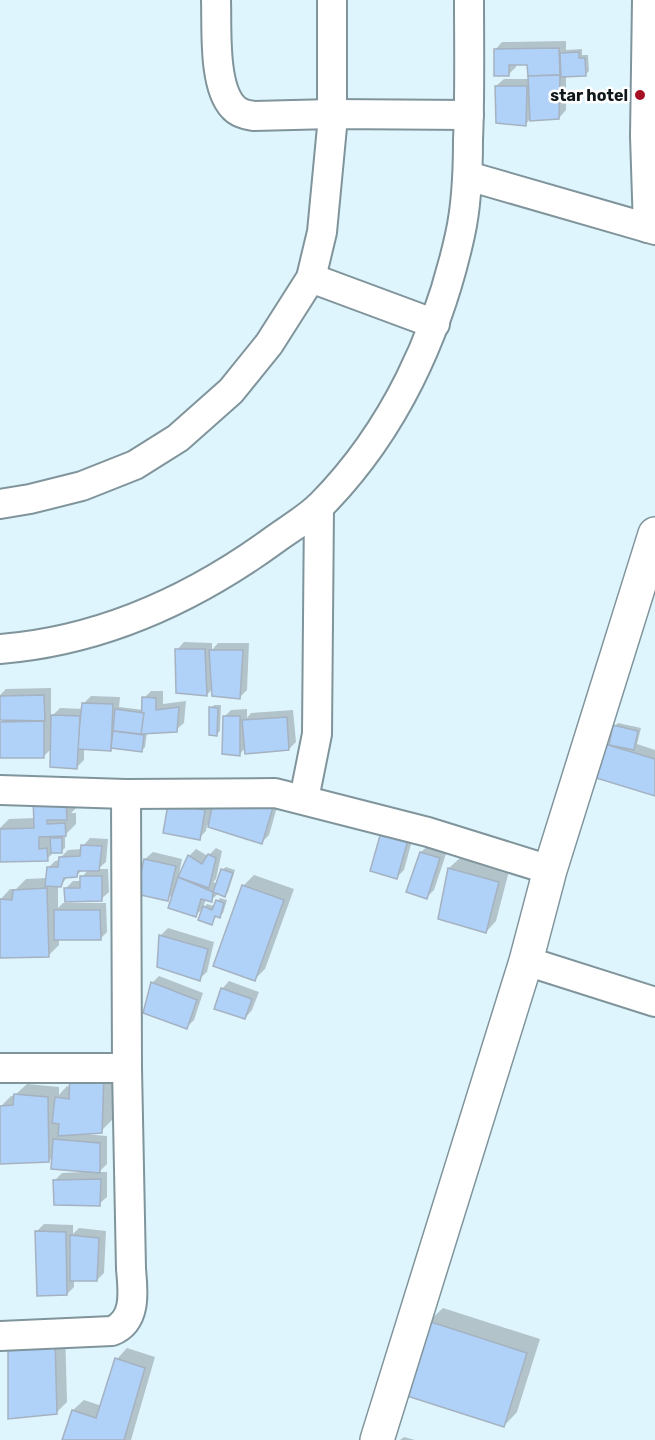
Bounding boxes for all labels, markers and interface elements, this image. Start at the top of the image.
place label: star hotel [550,86,628,105]
marker: star hotel [633,88,647,102]

